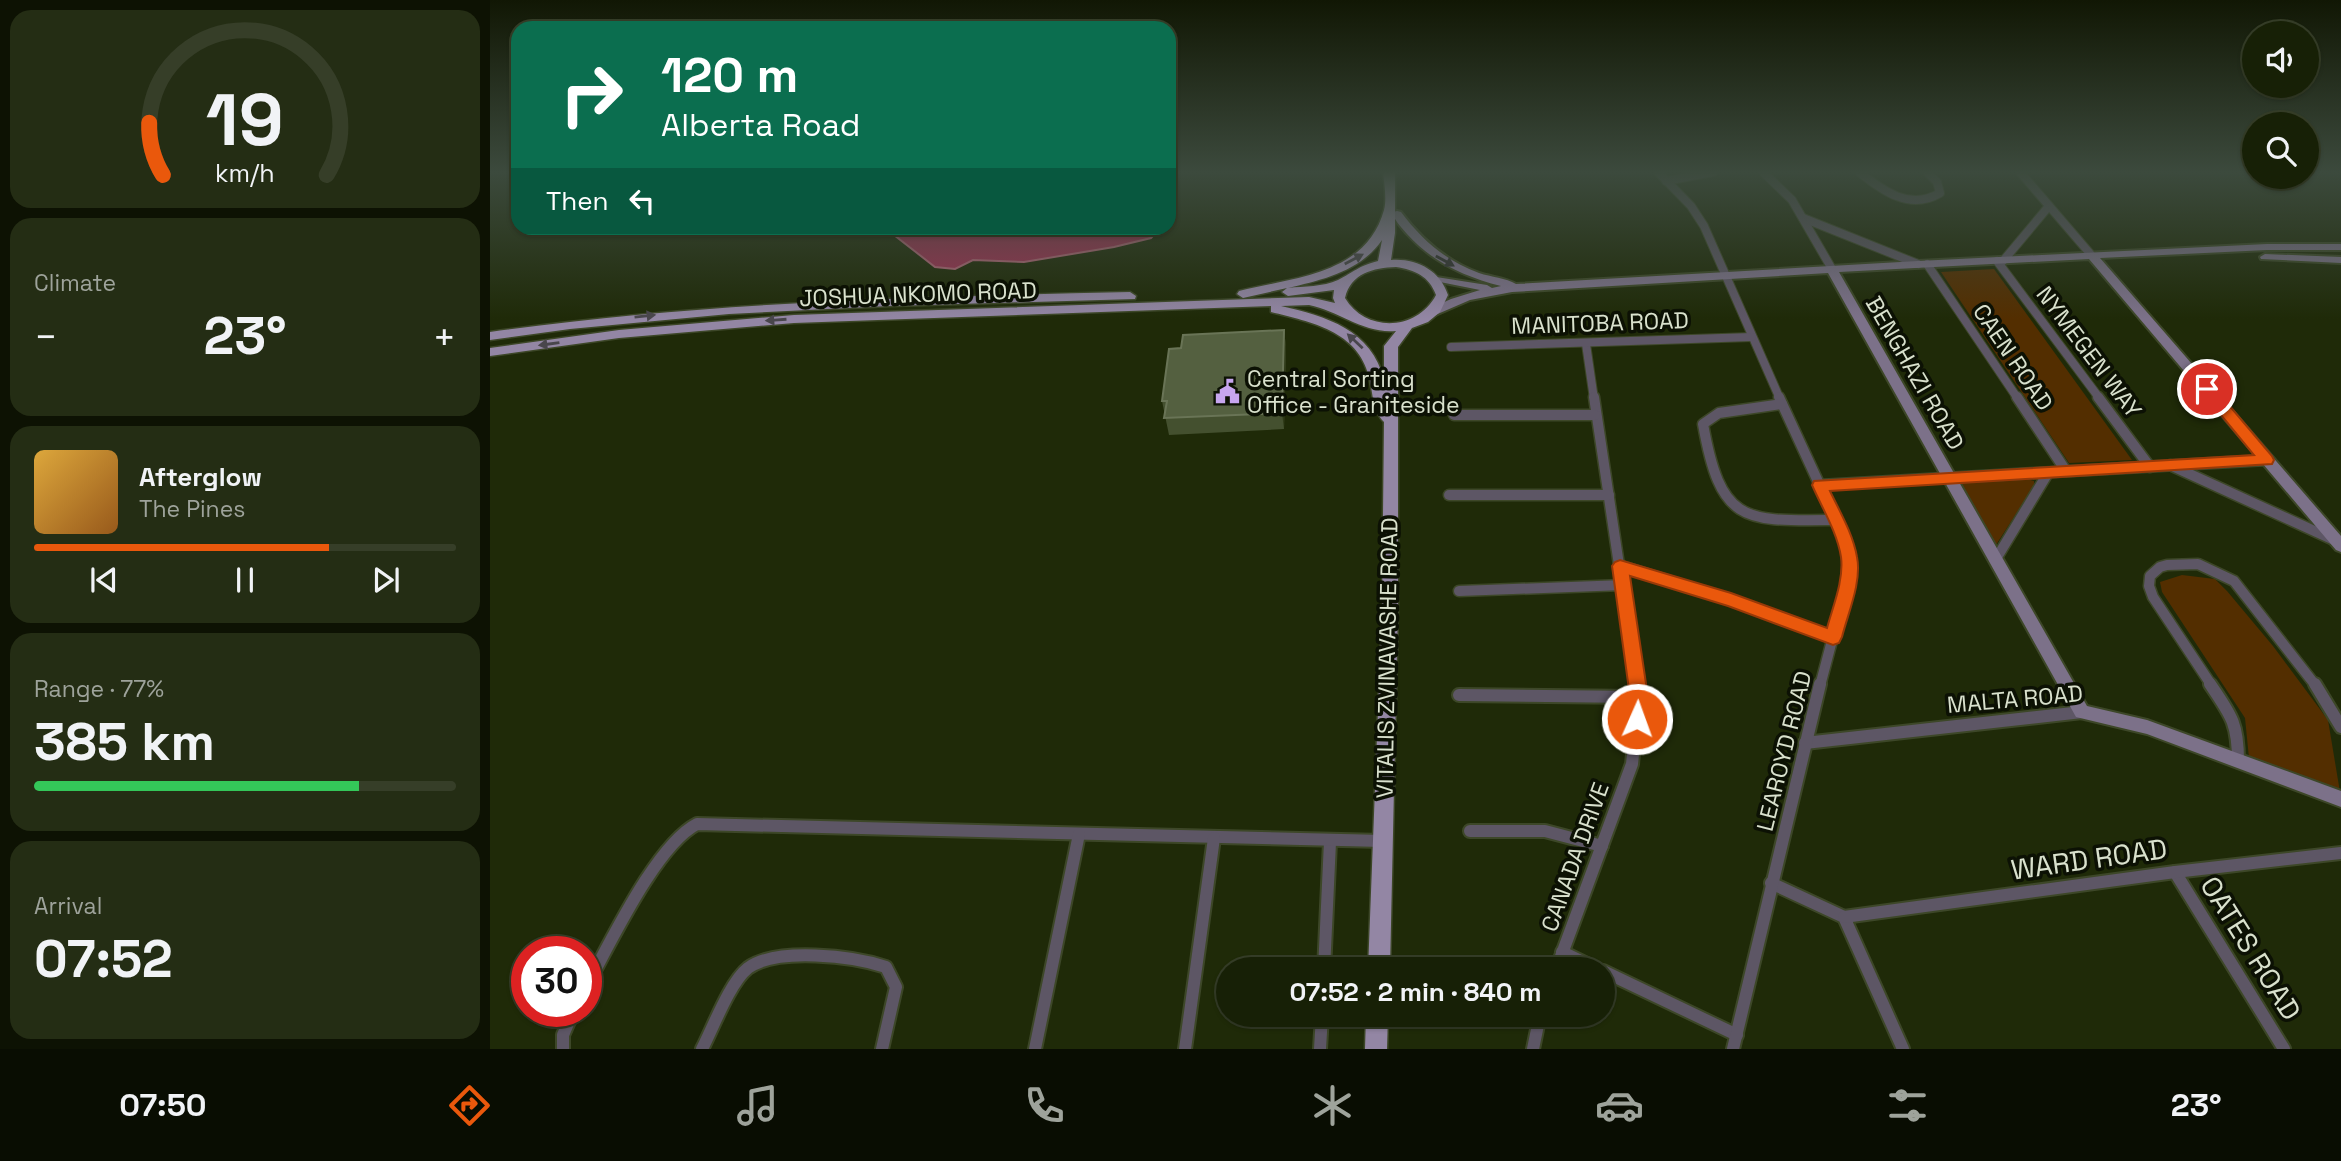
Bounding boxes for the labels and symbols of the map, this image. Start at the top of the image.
one-way arrow [1344,253,1364,265]
one-way arrow [1435,255,1455,267]
street label: JOSHUA NKOMO ROAD [799,275,1037,313]
street label: NYMEGEN WAY [2030,280,2148,424]
street label: BENGHAZI ROAD [1859,291,1971,455]
street label: CAEN ROAD [1966,298,2060,416]
street label: MANITOBA ROAD [1511,305,1689,341]
one-way arrow [634,311,656,322]
one-way arrow [764,315,786,326]
one-way arrow [1347,333,1364,349]
one-way arrow [538,338,560,349]
pin [2177,359,2237,419]
place label: Central Sorting Office - Graniteside [1247,364,1460,420]
public building icon: Central Sorting Office - Graniteside [1213,378,1241,406]
street label: VITALIS ZVINAVASHE ROAD [1370,517,1404,799]
street label: LEAROYD ROAD [1750,668,1818,834]
street label: MALTA ROAD [1946,678,2084,720]
position arrow [1600,682,1674,756]
street label: CANADA DRIVE [1534,778,1616,936]
street label: WARD ROAD [2009,830,2169,888]
street label: OATES ROAD [2193,869,2309,1027]
speed limit sign: 30 [511,936,602,1027]

